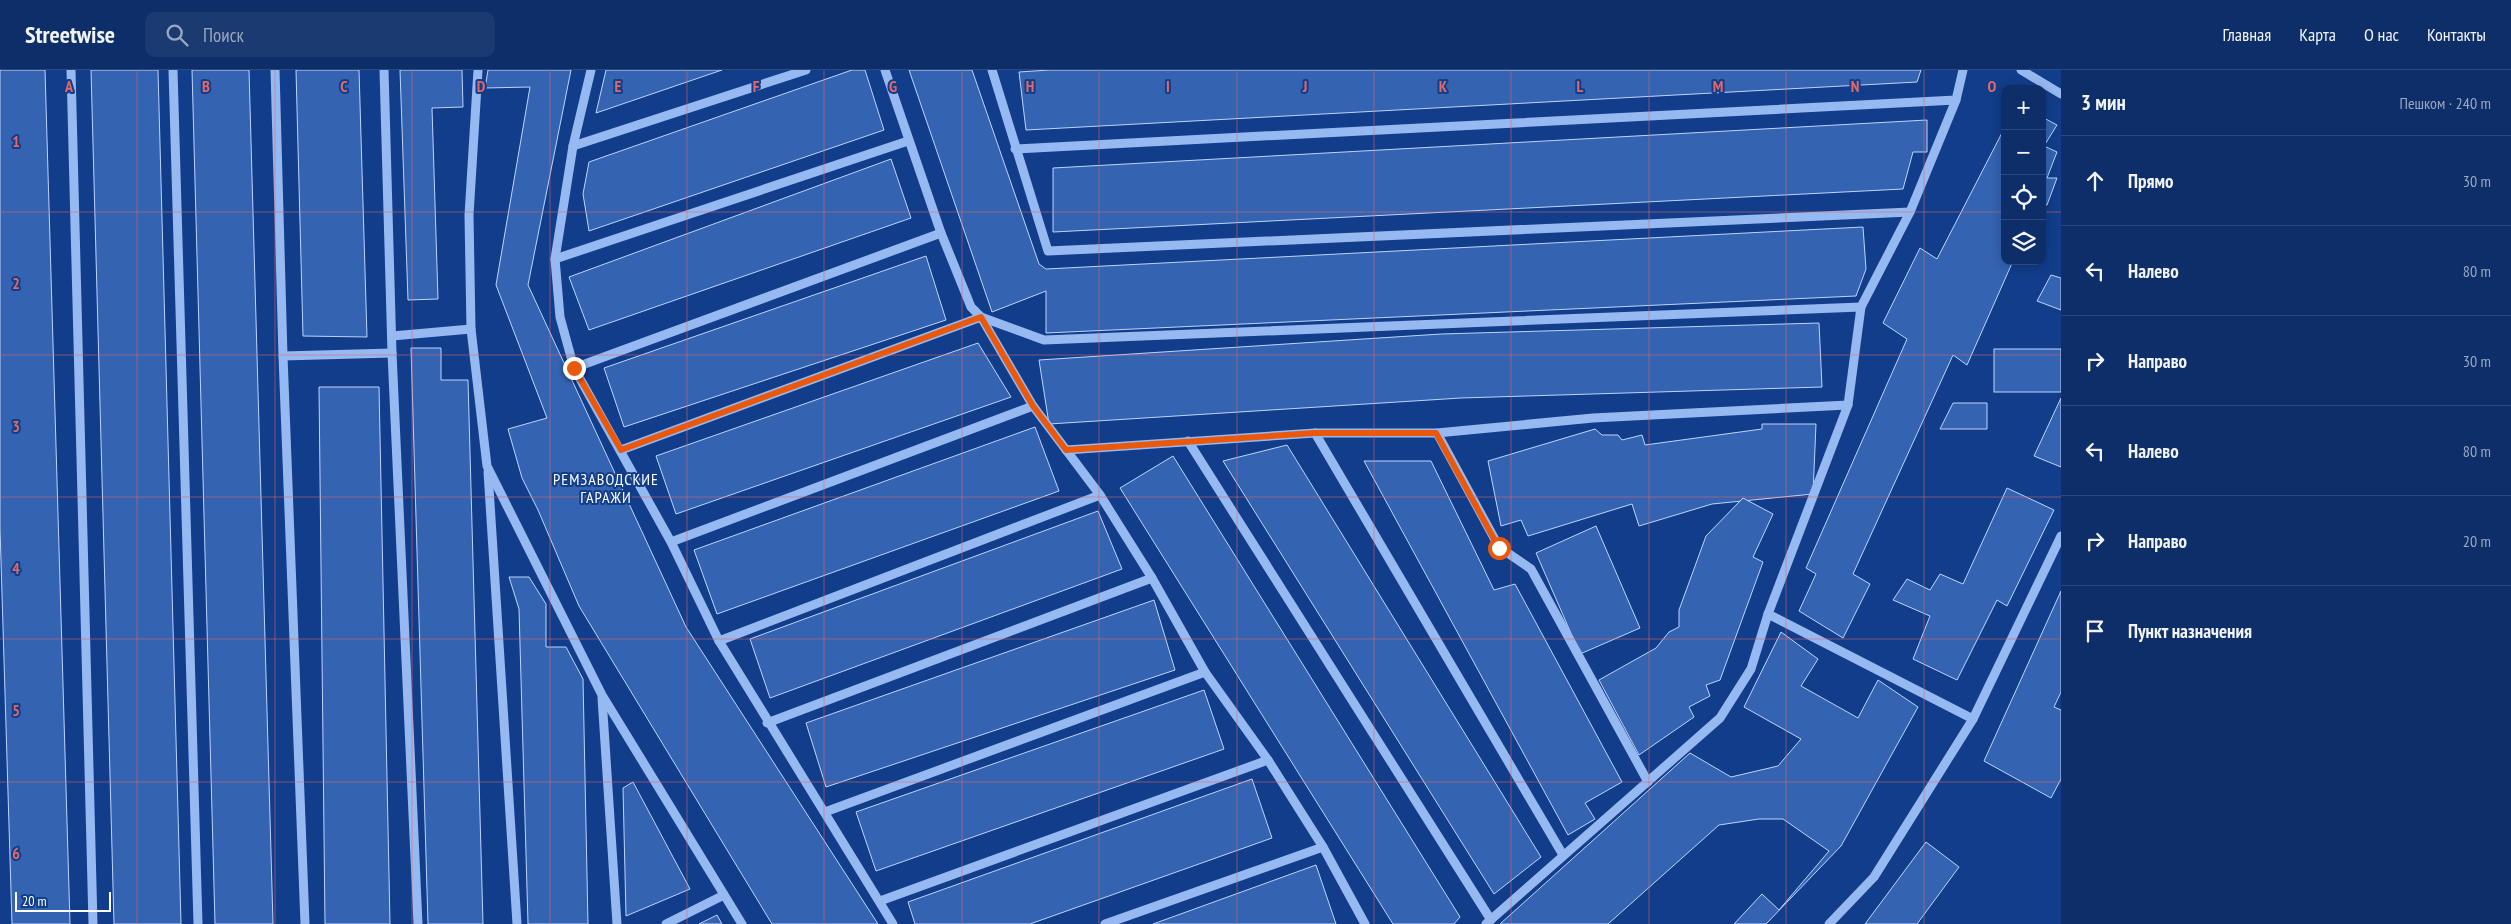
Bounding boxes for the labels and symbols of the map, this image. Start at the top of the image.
text: A [64,76,74,96]
text: B [202,76,210,96]
text: C [340,76,348,96]
text: D [477,76,486,96]
text: E [615,76,622,96]
text: F [753,76,760,96]
text: G [889,76,897,96]
text: H [1026,76,1034,96]
text: I [1166,76,1170,96]
text: J [1302,76,1307,96]
text: K [1439,76,1448,96]
text: L [1577,76,1584,96]
text: M [1713,76,1723,96]
text: N [1851,76,1859,96]
text: O [1988,76,1997,96]
text: 1 [12,131,20,151]
text: 2 [12,273,20,293]
route end [563,357,586,380]
text: 3 [12,416,20,436]
district label: РЕМЗАВОДСКИЕ ГАРАЖИ [553,469,659,507]
route start [1488,537,1511,560]
text: 4 [12,558,20,578]
text: 5 [12,700,20,720]
text: 6 [12,843,20,863]
scale bar [15,889,111,912]

